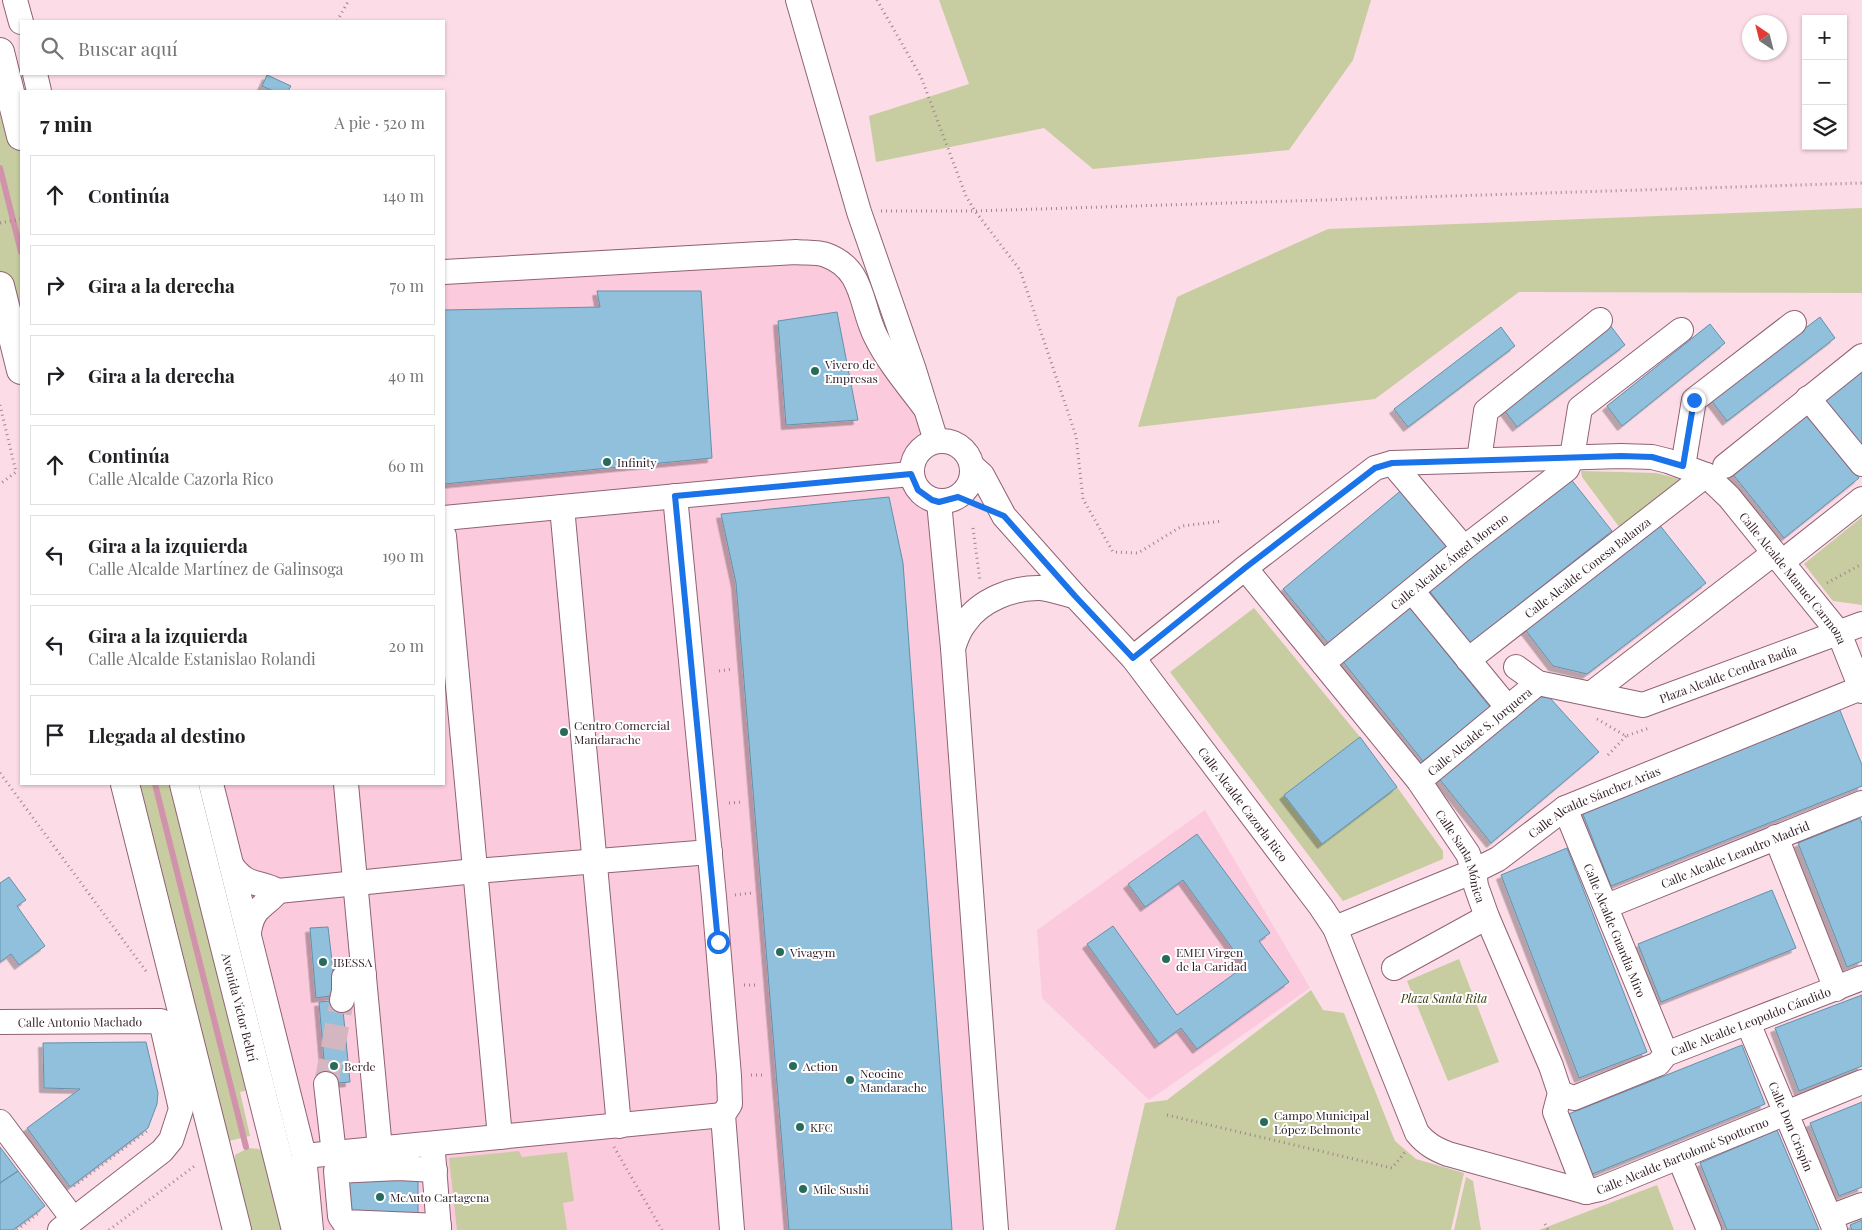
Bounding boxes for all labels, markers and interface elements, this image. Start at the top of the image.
north arrow [1742,15,1787,60]
map controls [1802,15,1847,150]
button: + [1802,15,1847,60]
search box [20,20,445,75]
icon: search [38,34,66,62]
text: Buscar aquí [78,35,178,61]
button: − [1802,60,1847,105]
button: layers [1802,105,1847,150]
text: 7 min [40,109,93,137]
text: A pie · 520 m [335,112,425,133]
icon: ahead [41,181,69,209]
text: Continúa [88,182,170,208]
text: 140 m [382,185,424,206]
icon: right [41,271,69,299]
text: Gira a la derecha [88,272,235,298]
text: 70 m [390,275,424,296]
place label: Vivero de Empresas [824,356,878,386]
icon: right [41,361,69,389]
text: Gira a la derecha [88,362,235,388]
text: 40 m [388,365,424,386]
marker: Vivero de Empresas [809,365,821,377]
route end [1683,389,1706,412]
text: Continúa [88,442,170,468]
icon: ahead [41,451,69,479]
place label: Infinity [617,454,657,470]
text: 60 m [388,455,424,476]
marker: Infinity [601,456,613,468]
text: Calle Alcalde Cazorla Rico [88,468,274,489]
street label: Calle Alcalde Manuel Carmona [1736,508,1851,646]
street label: Calle Alcalde Ángel Moreno [1387,509,1511,613]
street label: Calle Alcalde Conesa Balanza [1521,513,1654,621]
text: Gira a la izquierda [88,532,248,558]
icon: left [41,541,69,569]
text: 190 m [382,545,424,566]
text: Calle Alcalde Martínez de Galinsoga [88,558,344,579]
text: Gira a la izquierda [88,622,248,648]
icon: left [41,631,69,659]
text: 20 m [389,635,424,656]
street label: Plaza Alcalde Cendra Badía [1657,641,1799,706]
text: Calle Alcalde Estanislao Rolandi [88,648,316,669]
street label: Calle Alcalde S. Jorquera [1424,684,1535,779]
place label: Centro Comercial Mandarache [574,717,670,747]
icon: arrive [41,721,69,749]
text: Llegada al destino [88,722,246,748]
marker: Centro Comercial Mandarache [558,726,570,738]
street label: Calle Alcalde Cazorla Rico [1195,744,1292,865]
street label: Calle Alcalde Sánchez Arias [1525,762,1663,841]
street label: Calle Santa Mónica [1432,806,1489,905]
street label: Calle Alcalde Leandro Madrid [1658,817,1812,891]
street label: Calle Alcalde Guardia Miro [1581,861,1650,1000]
route start [707,931,730,954]
place label: Vivagym [789,944,836,960]
place label: EMEI Virgen de la Caridad [1176,944,1247,974]
marker: Vivagym [774,946,786,958]
street label: Avenida Víctor Beltrí [218,950,261,1064]
marker: EMEI Virgen de la Caridad [1160,953,1172,965]
place label: IBESSA [333,954,373,970]
marker: IBESSA [317,956,329,968]
street label: Calle Alcalde Leopoldo Cándido [1668,983,1833,1059]
park label: Plaza Santa Rita [1400,990,1487,1006]
street label: Calle Antonio Machado [18,1013,143,1030]
place label: Berde [344,1058,376,1074]
place label: Action [802,1058,838,1074]
marker: Berde [328,1060,340,1072]
marker: Action [787,1060,799,1072]
place label: Neocine Mandarache [860,1065,927,1095]
marker: Neocine Mandarache [844,1074,856,1086]
street label: Calle Don Crispín [1765,1079,1817,1173]
place label: Campo Municipal López Belmonte [1274,1107,1370,1137]
street label: Calle Alcalde Bartolomé Spottorno [1594,1113,1771,1198]
marker: Campo Municipal López Belmonte [1258,1116,1270,1128]
place label: KFC [810,1119,833,1135]
marker: KFC [794,1121,806,1133]
place label: Mile Sushi [813,1181,869,1197]
marker: Mile Sushi [797,1183,809,1195]
place label: McAuto Cartagena [390,1189,489,1205]
marker: McAuto Cartagena [374,1191,386,1203]

